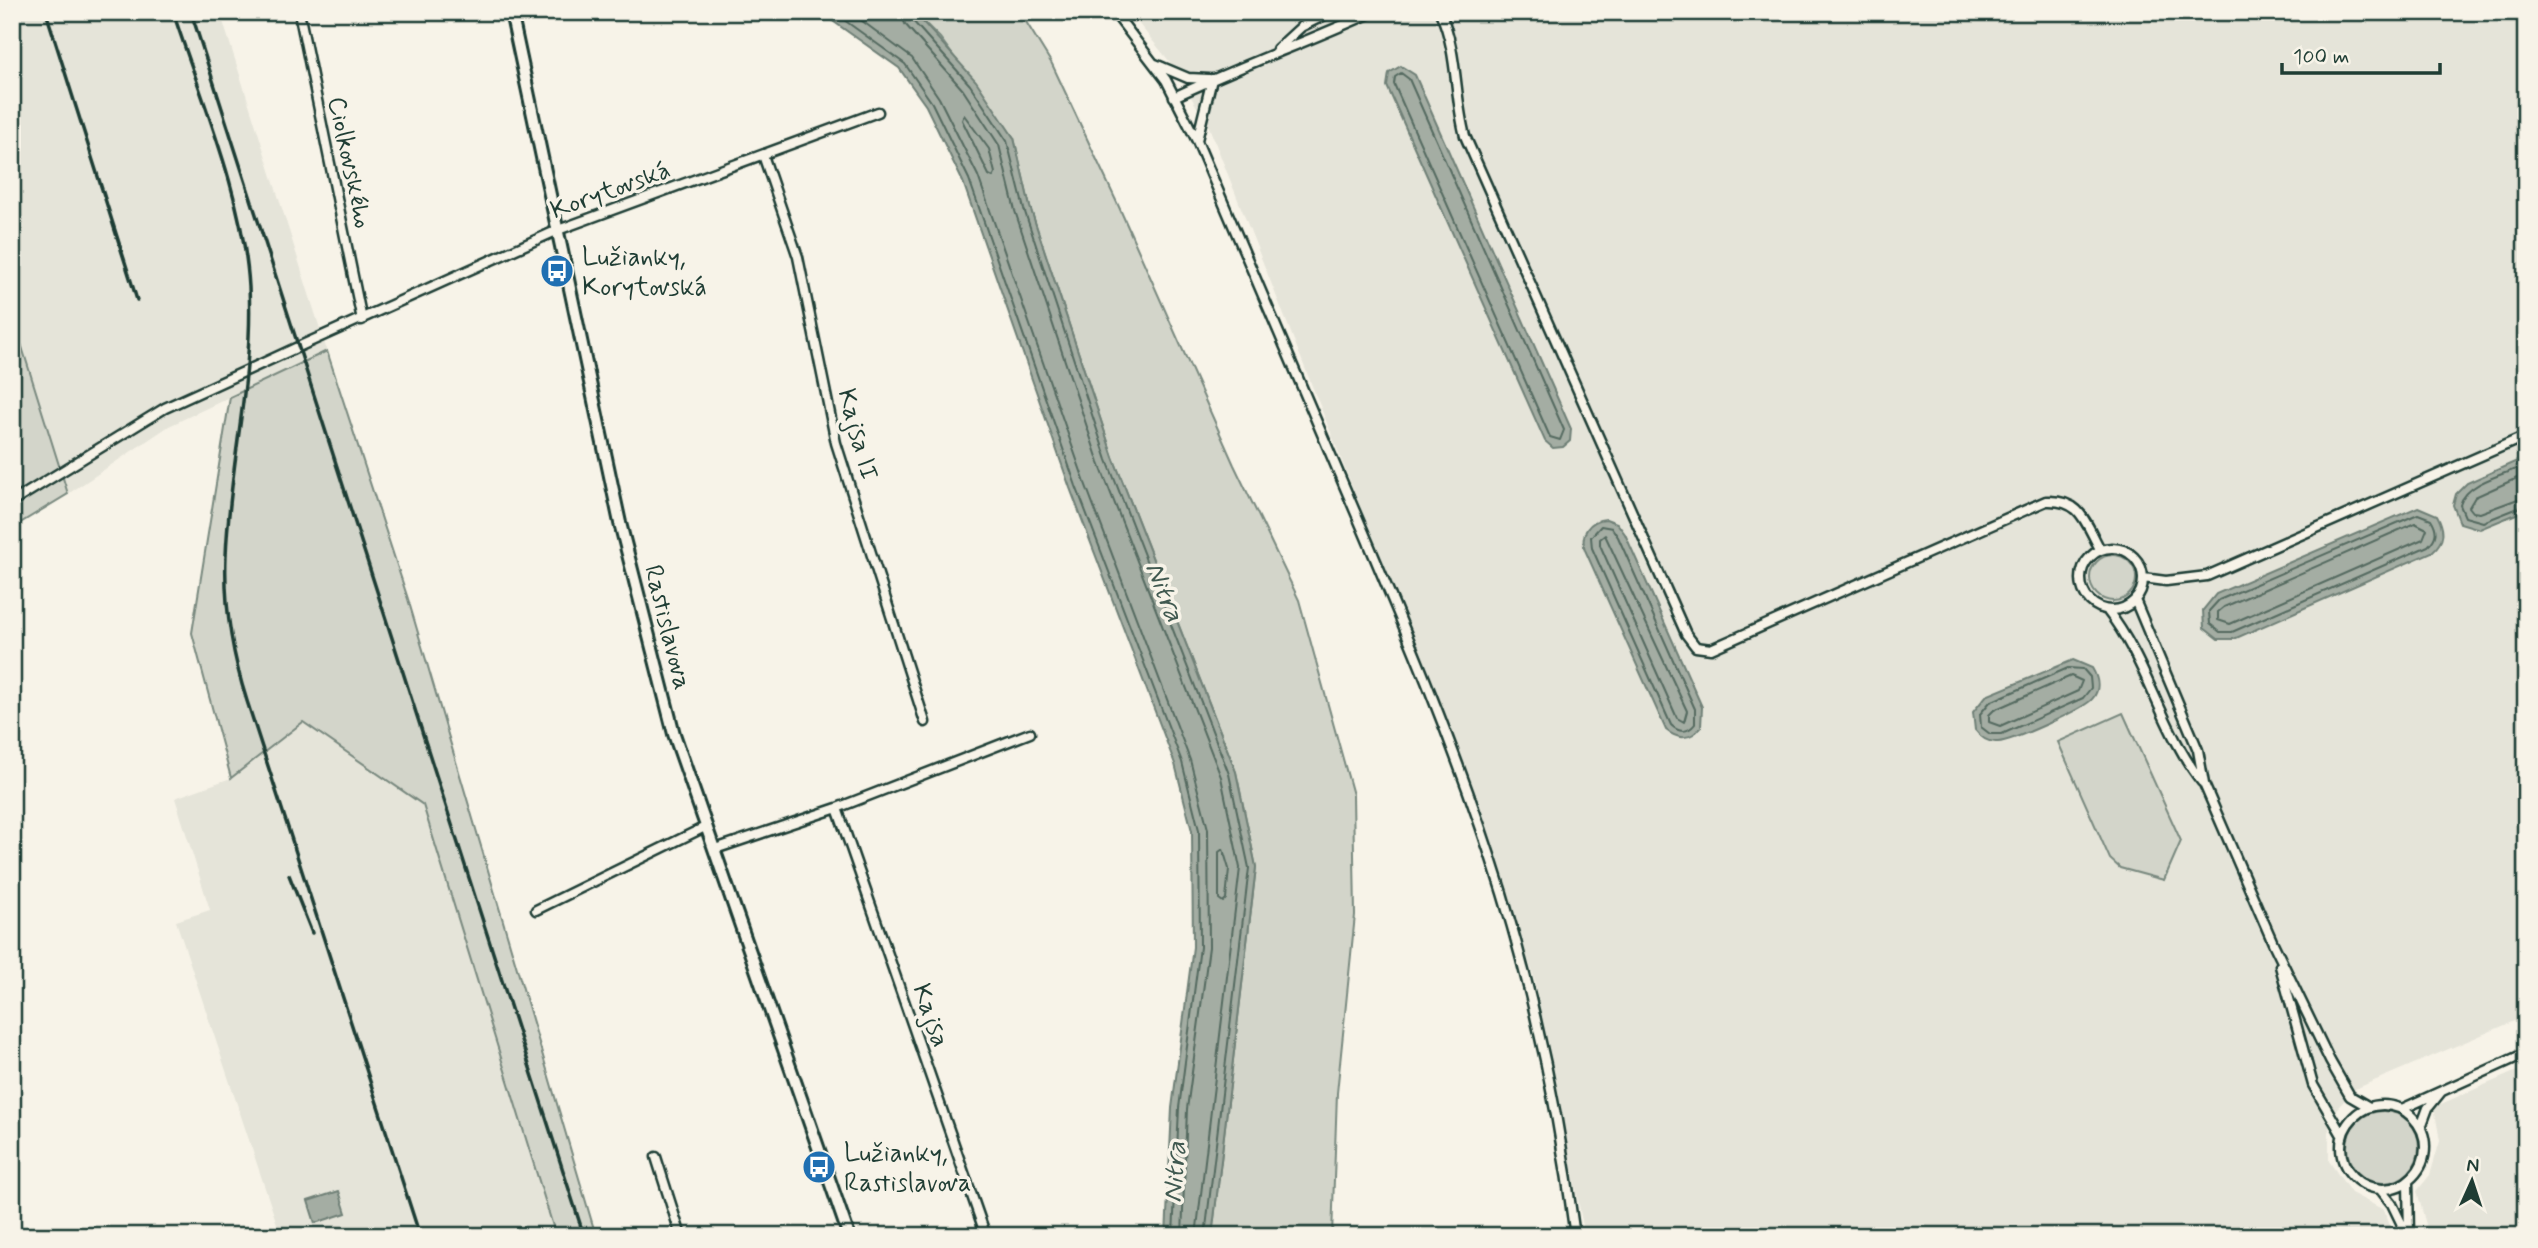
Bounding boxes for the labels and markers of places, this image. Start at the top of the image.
place label: Lužianky, Korytovská [582,241,707,305]
bus stop icon: Lužianky, Korytovská [538,252,576,290]
place label: Lužianky, Rastislavova [844,1137,971,1201]
bus stop icon: Lužianky, Rastislavova [800,1148,838,1186]

